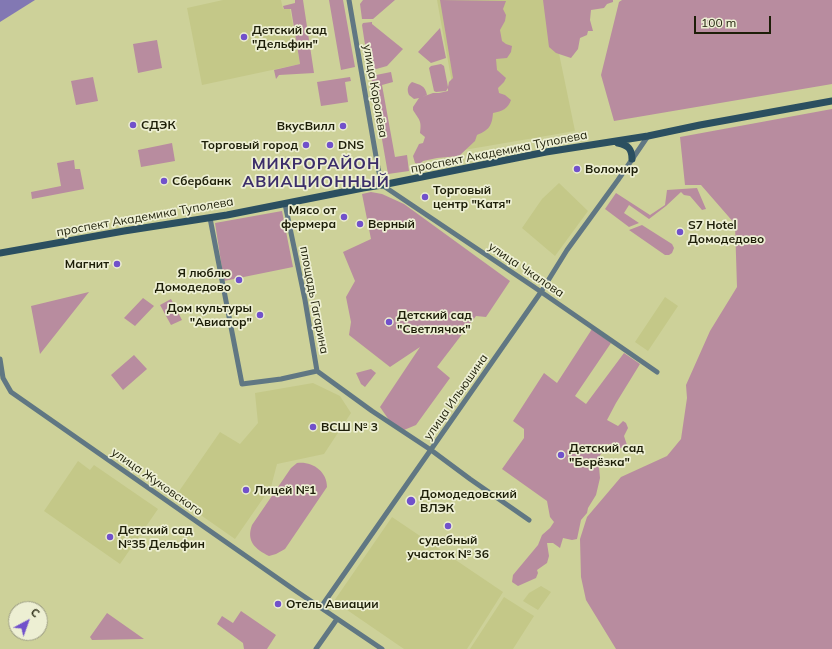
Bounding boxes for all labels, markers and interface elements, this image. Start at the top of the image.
scale bar [696,8,773,34]
text: 100 m [701,15,736,30]
place label: Детский сад "Дельфин" [252,23,327,51]
marker: Детский сад "Дельфин" [239,32,249,42]
street label: улица Королёва [360,43,390,139]
place label: СДЭК [141,118,176,132]
place label: ВкусВилл [277,119,335,133]
marker: СДЭК [128,120,138,130]
marker: ВкусВилл [338,121,348,131]
street label: проспект Академика Туполева [409,128,589,176]
place label: Торговый город [201,138,298,152]
place label: DNS [338,138,364,152]
marker: Торговый город [301,140,311,150]
marker: DNS [325,140,335,150]
district label: МИКРОРАЙОН АВИАЦИОННЫЙ [242,154,390,192]
place label: Воломир [585,162,638,176]
marker: Воломир [572,164,582,174]
place label: Сбербанк [172,174,231,188]
marker: Сбербанк [159,176,169,186]
place label: Торговый центр "Катя" [433,183,511,211]
marker: Торговый центр "Катя" [420,192,430,202]
street label: проспект Академика Туполева [55,194,235,240]
place label: Мясо от фермера [281,203,336,231]
marker: Мясо от фермера [339,212,349,222]
place label: Верный [368,217,415,231]
place label: S7 Hotel Домодедово [688,218,764,246]
marker: Верный [355,219,365,229]
marker: S7 Hotel Домодедово [675,227,685,237]
street label: улица Чкалова [485,239,567,301]
street label: площадь Гагарина [296,245,332,355]
place label: Магнит [65,257,109,271]
marker: Магнит [112,259,122,269]
place label: Я люблю Домодедово [155,266,231,294]
marker: Я люблю Домодедово [234,275,244,285]
place label: Дом культуры "Авиатор" [167,301,252,329]
place label: Детский сад "Светлячок" [397,308,472,336]
marker: Дом культуры "Авиатор" [255,310,265,320]
marker: Детский сад "Светлячок" [384,317,394,327]
street label: улица Ильюшина [421,351,491,443]
place label: ВСШ № 3 [321,420,378,434]
marker: ВСШ № 3 [308,422,318,432]
place label: Детский сад "Берёзка" [569,441,644,469]
street label: улица Жуковского [109,445,205,519]
marker: Детский сад "Берёзка" [556,450,566,460]
place label: Лицей №1 [254,483,316,497]
marker: Лицей №1 [241,485,251,495]
place label: Домодедовский ВЛЭК [420,487,517,515]
marker: Домодедовский ВЛЭК [405,495,417,507]
marker: судебный участок № 36 [443,521,453,531]
place label: Детский сад №35 Дельфин [118,523,205,551]
marker: Детский сад №35 Дельфин [105,532,115,542]
place label: судебный участок № 36 [407,533,489,561]
place label: Отель Авиации [286,597,379,611]
marker: Отель Авиации [273,599,283,609]
north arrow [8,601,48,641]
text: С [28,605,43,620]

